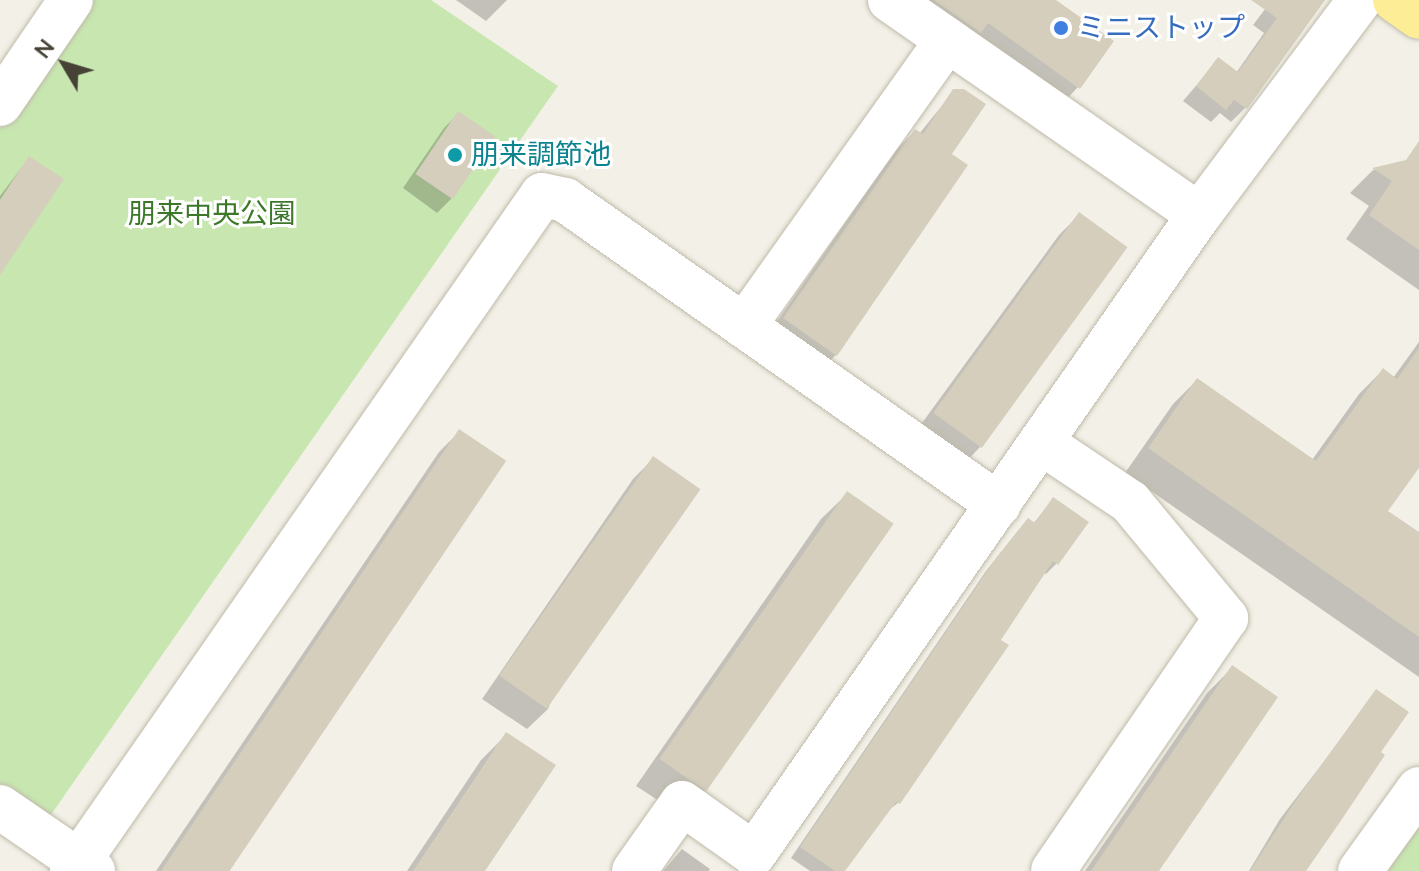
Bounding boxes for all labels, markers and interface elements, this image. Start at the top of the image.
place label: ミニストップ [1077,11,1245,45]
marker: ミニストップ [1052,19,1070,37]
north arrow [24,24,104,104]
text: N [28,34,62,65]
place label: 朋来調節池 [471,138,611,172]
marker: 朋来調節池 [446,146,464,164]
park label: 朋来中央公園 [128,197,296,231]

